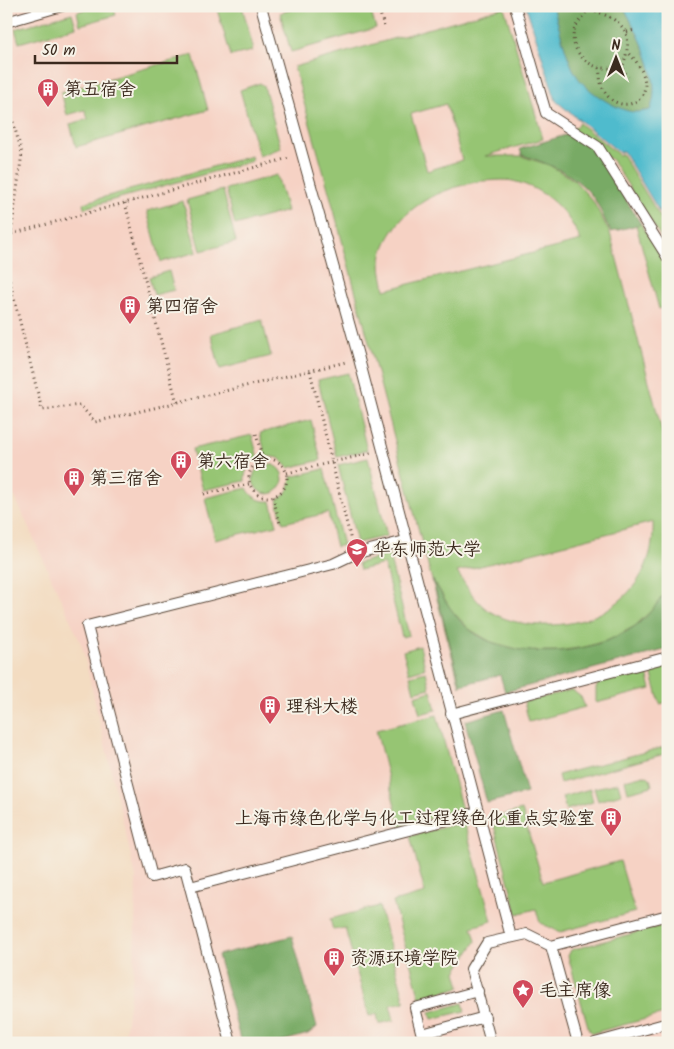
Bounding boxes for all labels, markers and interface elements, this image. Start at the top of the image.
scale bar [35,32,178,64]
north arrow [592,32,642,82]
text: N [612,35,621,57]
text: 50 m [42,39,76,63]
place label: 第五宿舍 [64,76,136,105]
building icon: 第五宿舍 [36,77,60,108]
place label: 第四宿舍 [146,293,218,322]
building icon: 第四宿舍 [118,294,142,325]
place label: 第六宿舍 [197,448,269,477]
building icon: 第六宿舍 [169,449,193,480]
place label: 第三宿舍 [90,465,162,494]
building icon: 第三宿舍 [62,466,86,497]
place label: 华东师范大学 [373,536,481,565]
school or university icon: 华东师范大学 [345,537,369,568]
place label: 理科大楼 [286,693,358,722]
building icon: 理科大楼 [258,694,282,725]
place label: 上海市绿色化学与化工过程绿色化重点实验室 [235,805,595,834]
building icon: 上海市绿色化学与化工过程绿色化重点实验室 [599,806,623,837]
place label: 资源环境学院 [350,945,458,974]
building icon: 资源环境学院 [322,946,346,977]
place label: 毛主席像 [539,977,611,1006]
place icon: 毛主席像 [511,978,535,1009]

